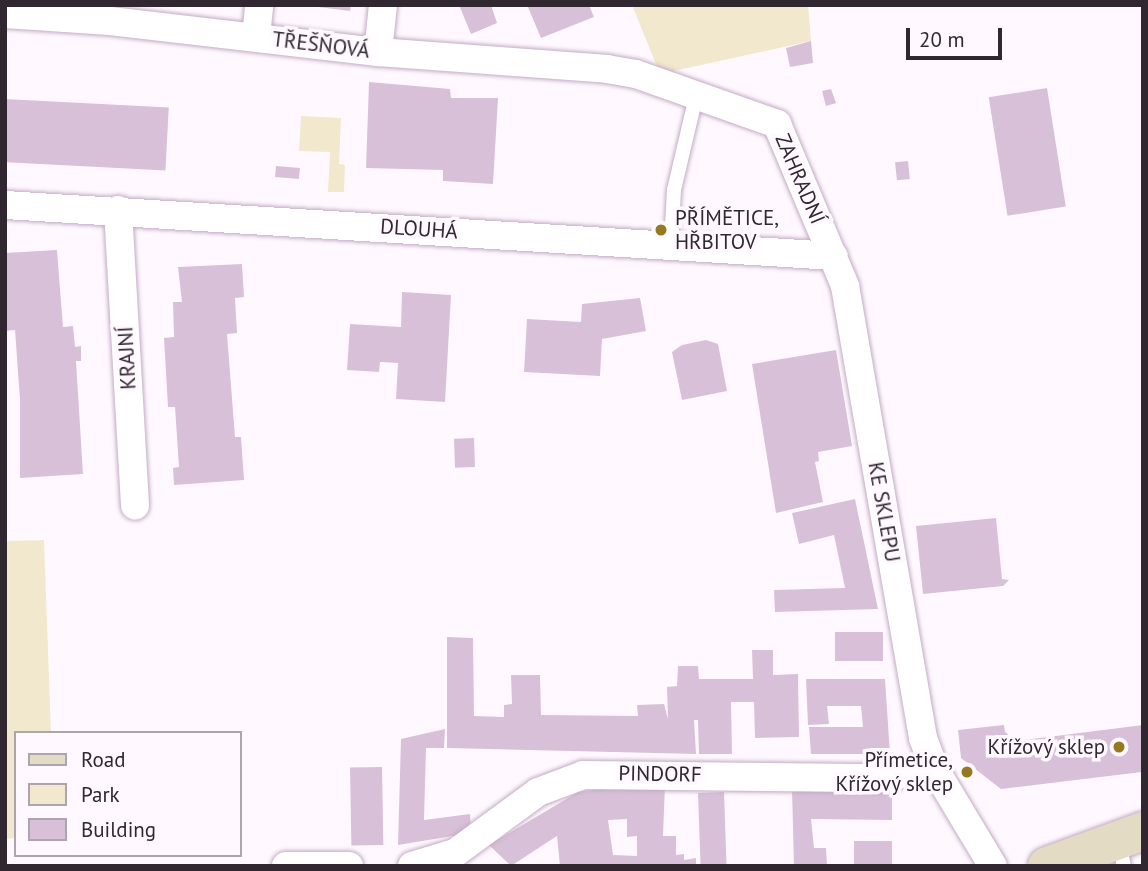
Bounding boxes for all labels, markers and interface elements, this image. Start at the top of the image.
scale bar [910,14,1006,58]
text: 20 m [919,26,965,53]
street label: TŘEŠŇOVÁ [271,27,371,63]
street label: ZAHRADNÍ [770,130,830,228]
place label: PŘÍMĚTICE, HŘBITOV [675,205,779,255]
street label: DLOUHÁ [379,214,459,244]
marker: PŘÍMĚTICE, HŘBITOV [653,222,669,238]
street label: KRAJNÍ [113,326,141,390]
street label: KE SKLEPU [863,460,905,564]
legend [14,731,242,857]
place label: Křížový sklep [987,734,1105,760]
marker: Křížový sklep [1111,739,1127,755]
text: Road [81,746,125,773]
place label: Přímetice, Křížový sklep [835,747,953,797]
street label: PINDORF [618,761,702,787]
marker: Přímetice, Křížový sklep [959,764,975,780]
text: Park [81,781,120,808]
text: Building [81,816,156,843]

